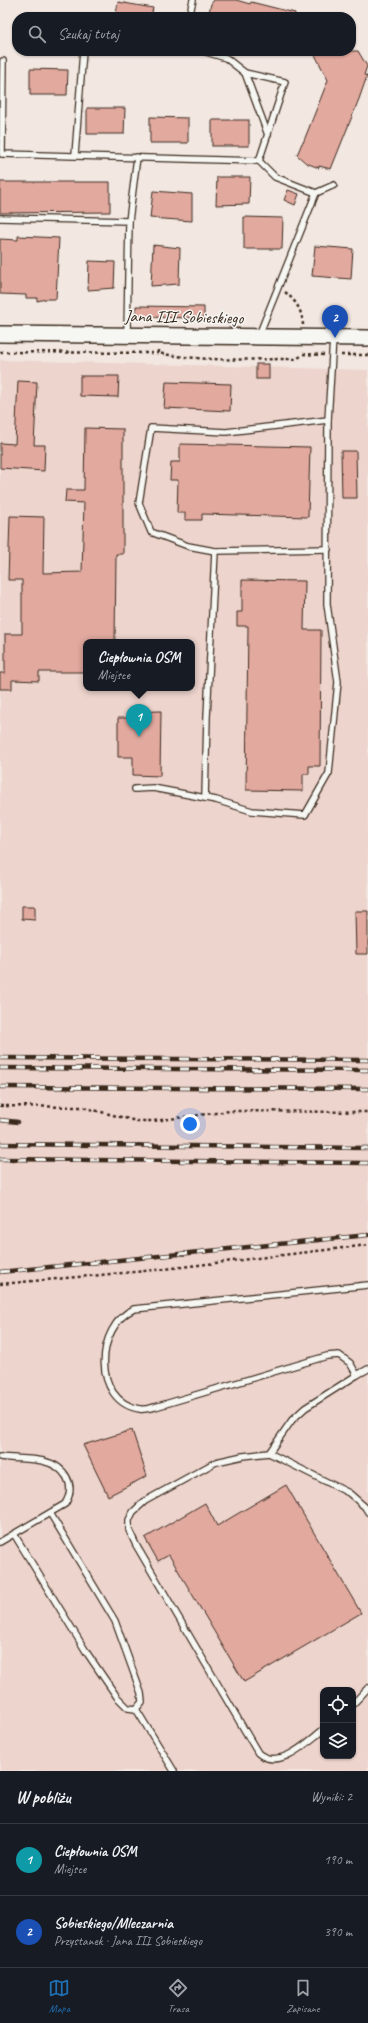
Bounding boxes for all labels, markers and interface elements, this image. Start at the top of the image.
search box [12,12,356,56]
icon: search [26,23,48,45]
text: Szukaj tutaj [58,25,119,44]
street label: Jana III Sobieskiego [123,305,245,329]
pin: 2 [322,305,348,338]
popup [83,639,195,691]
text: Ciepłownia OSM [98,648,180,667]
text: Miejsce [98,667,130,683]
pin: 1 [126,704,152,737]
your location [180,1114,200,1134]
map controls [320,1687,356,1759]
button: locate [320,1687,356,1723]
button: layers [320,1723,356,1759]
text: W pobliżu [16,1787,71,1808]
text: Wyniki: 2 [311,1789,352,1805]
text: Ciepłownia OSM [54,1842,137,1861]
text: 1 [26,1852,32,1868]
text: 190 m [324,1852,352,1868]
text: Miejsce [54,1861,86,1877]
text: Sobieskiego/Mleczarnia [54,1914,173,1933]
text: 2 [26,1924,32,1940]
text: 390 m [324,1924,352,1940]
text: Przystanek · Jana III Sobieskiego [54,1933,202,1949]
tab: Mapa [48,1977,70,2015]
tab: Trasa [167,1977,189,2015]
tab: Zapisane [286,1977,320,2015]

